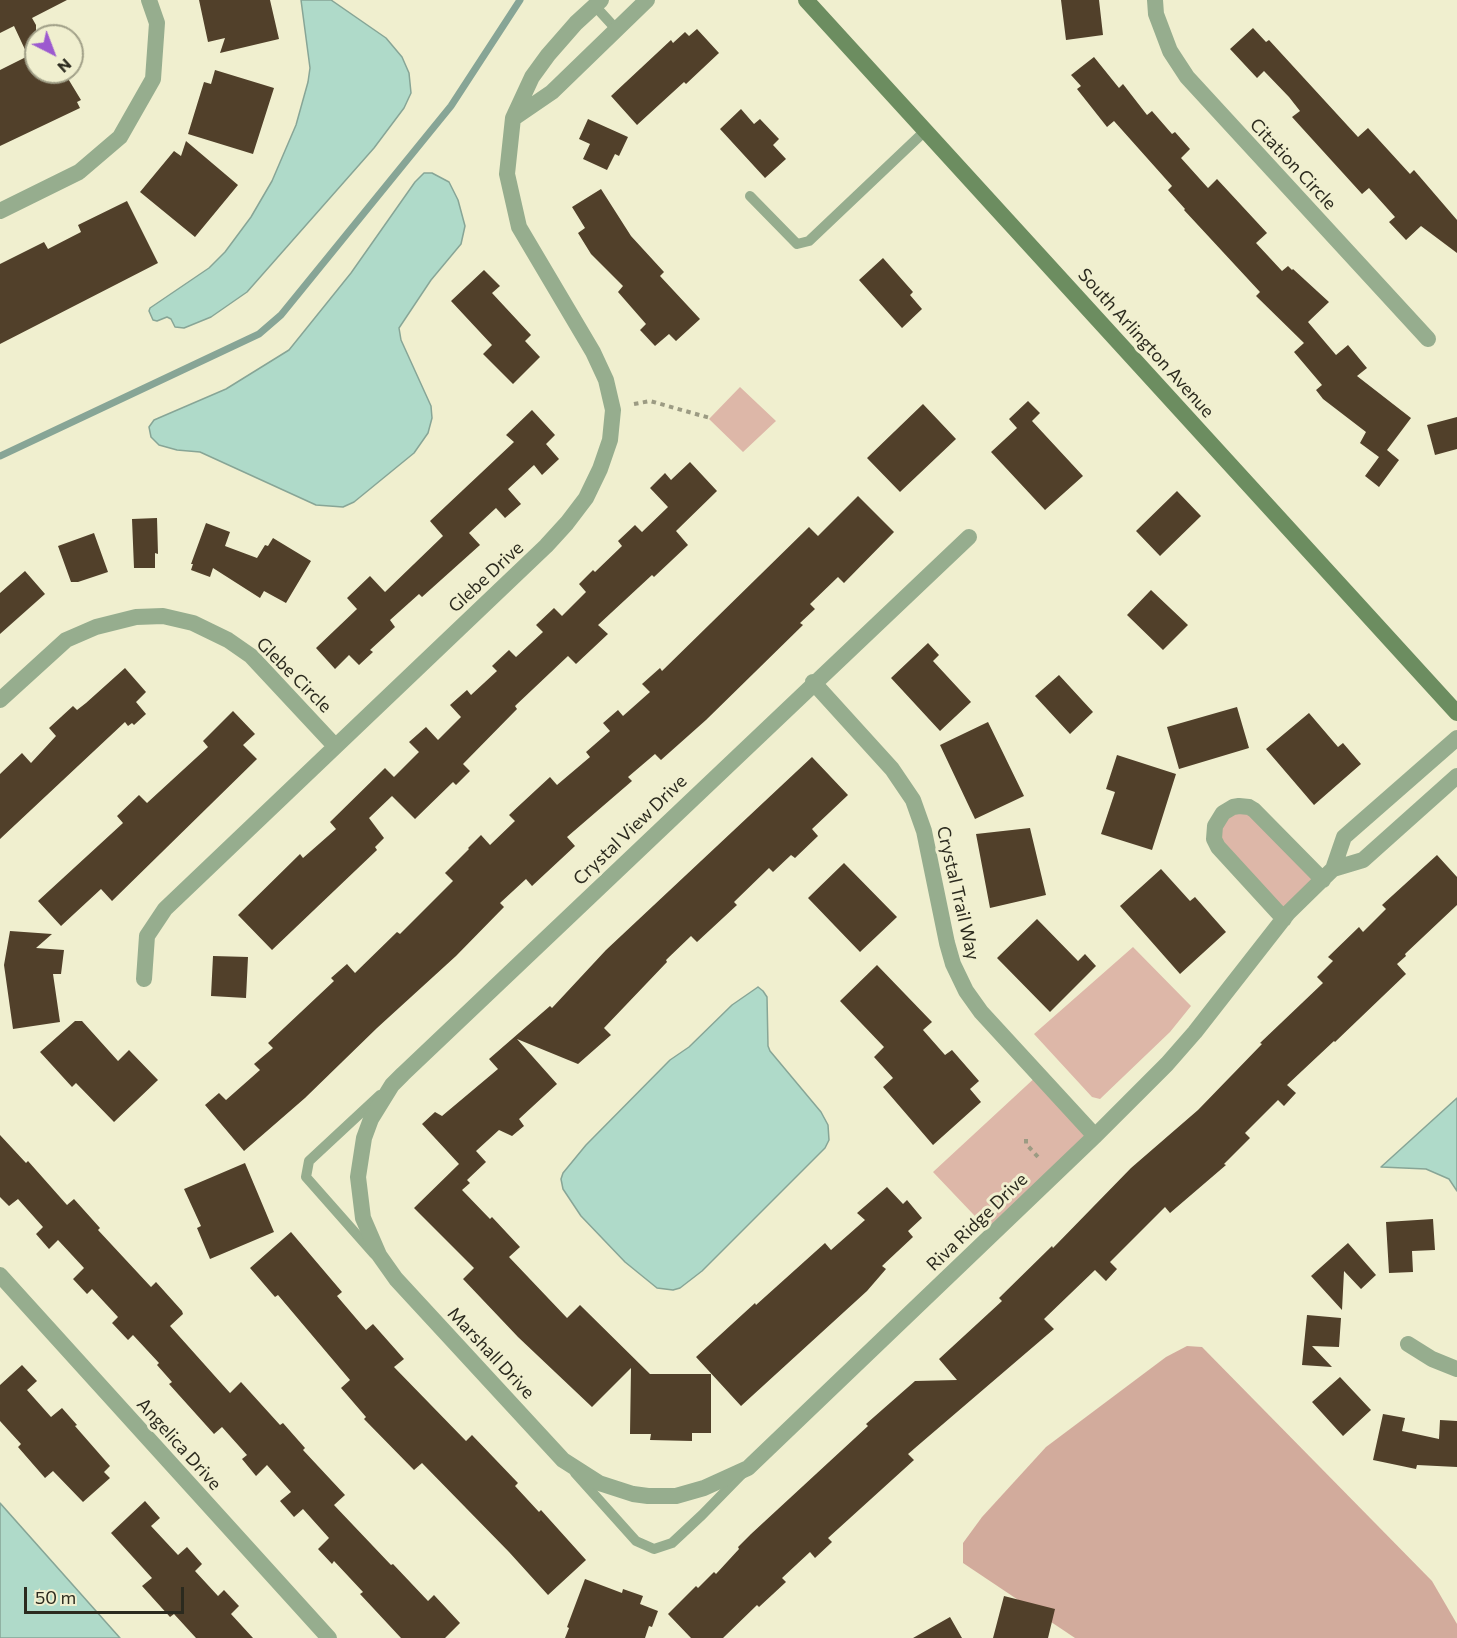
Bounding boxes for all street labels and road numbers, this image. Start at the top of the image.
street label: Citation Circle [1245,114,1341,214]
street label: South Arlington Avenue [1073,264,1219,422]
street label: Glebe Drive [444,537,528,617]
street label: Glebe Circle [252,633,336,717]
street label: Crystal View Drive [569,770,691,890]
street label: Crystal Trail Way [932,824,984,962]
street label: Riva Ridge Drive [922,1168,1032,1276]
street label: Marshall Drive [443,1303,539,1403]
street label: Angelica Drive [132,1394,226,1494]

